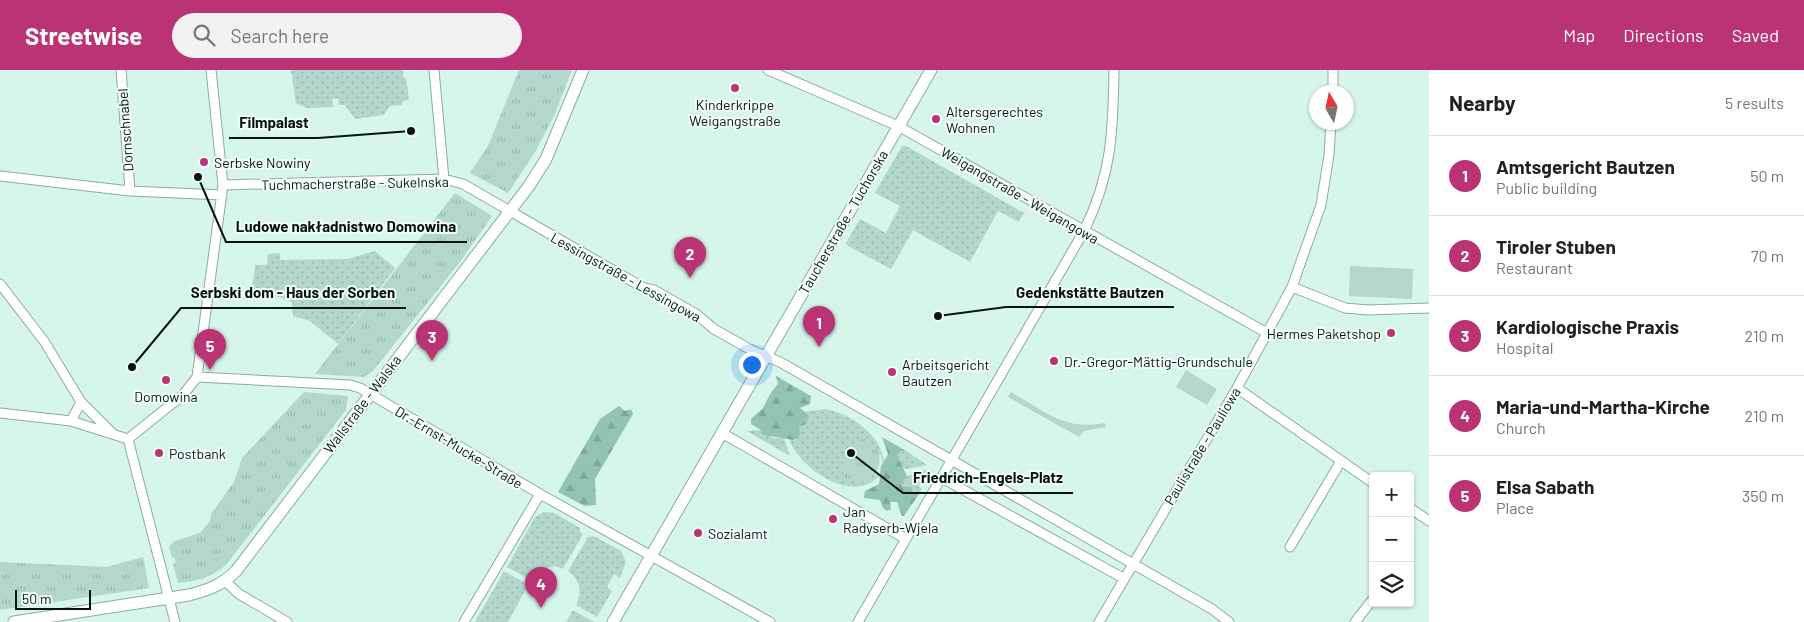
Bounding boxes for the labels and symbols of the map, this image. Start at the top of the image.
marker: Kinderkrippe Weigangstraße [729,82,741,94]
north arrow [1309,85,1354,130]
street label: Dornschnabel [114,88,136,172]
place label: Kinderkrippe Weigangstraße [689,96,781,129]
place label: Altersgerechtes Wohnen [946,103,1043,136]
callout: Filmpalast [229,108,318,138]
text: Filmpalast [239,113,309,131]
marker: Altersgerechtes Wohnen [930,113,942,125]
street label: Weigangstraße - Weigangowa [938,143,1102,247]
street label: Taucherstraße - Tuchorska [795,147,891,297]
place label: Serbske Nowiny [214,154,311,171]
marker: Serbske Nowiny [198,156,210,168]
street label: Tuchmacherstraße - Sukelnska [261,173,449,193]
callout: Ludowe nakładnistwo Domowina [226,212,467,242]
text: Ludowe nakładnistwo Domowina [236,217,456,235]
street label: Lessingstraße - Lessingowa [548,229,704,325]
pin: 2 [674,237,706,278]
callout: Gedenkstätte Bautzen [1006,277,1174,307]
callout: Serbski dom - Haus der Sorben [181,278,406,308]
text: Serbski dom - Haus der Sorben [191,283,395,301]
text: Gedenkstätte Bautzen [1016,283,1164,301]
pin: 1 [803,306,835,347]
pin: 3 [416,320,448,361]
place label: Hermes Paketshop [1267,325,1381,342]
marker: Hermes Paketshop [1385,327,1397,339]
pin: 5 [194,329,226,370]
street label: Wallstraße - Walska [320,352,404,456]
your location [739,352,765,378]
place label: Dr.-Gregor-Mättig-Grundschule [1064,353,1253,370]
marker: Dr.-Gregor-Mättig-Grundschule [1048,355,1060,367]
place label: Arbeitsgericht Bautzen [902,356,990,389]
marker: Arbeitsgericht Bautzen [886,366,898,378]
marker: Domowina [160,374,172,386]
street label: Paulistraße - Pauliowa [1160,384,1244,508]
place label: Domowina [134,388,198,405]
street label: Dr.-Ernst-Mucke-Straße [392,402,526,492]
place label: Postbank [169,445,226,462]
marker: Postbank [153,447,165,459]
callout: Friedrich-Engels-Platz [903,463,1073,493]
text: Friedrich-Engels-Platz [913,468,1063,486]
place label: Jan Radyserb-Wjela [843,503,938,536]
marker: Jan Radyserb-Wjela [827,513,839,525]
place label: Sozialamt [708,525,768,542]
marker: Sozialamt [692,527,704,539]
pin: 4 [525,567,557,608]
scale bar [15,587,91,610]

